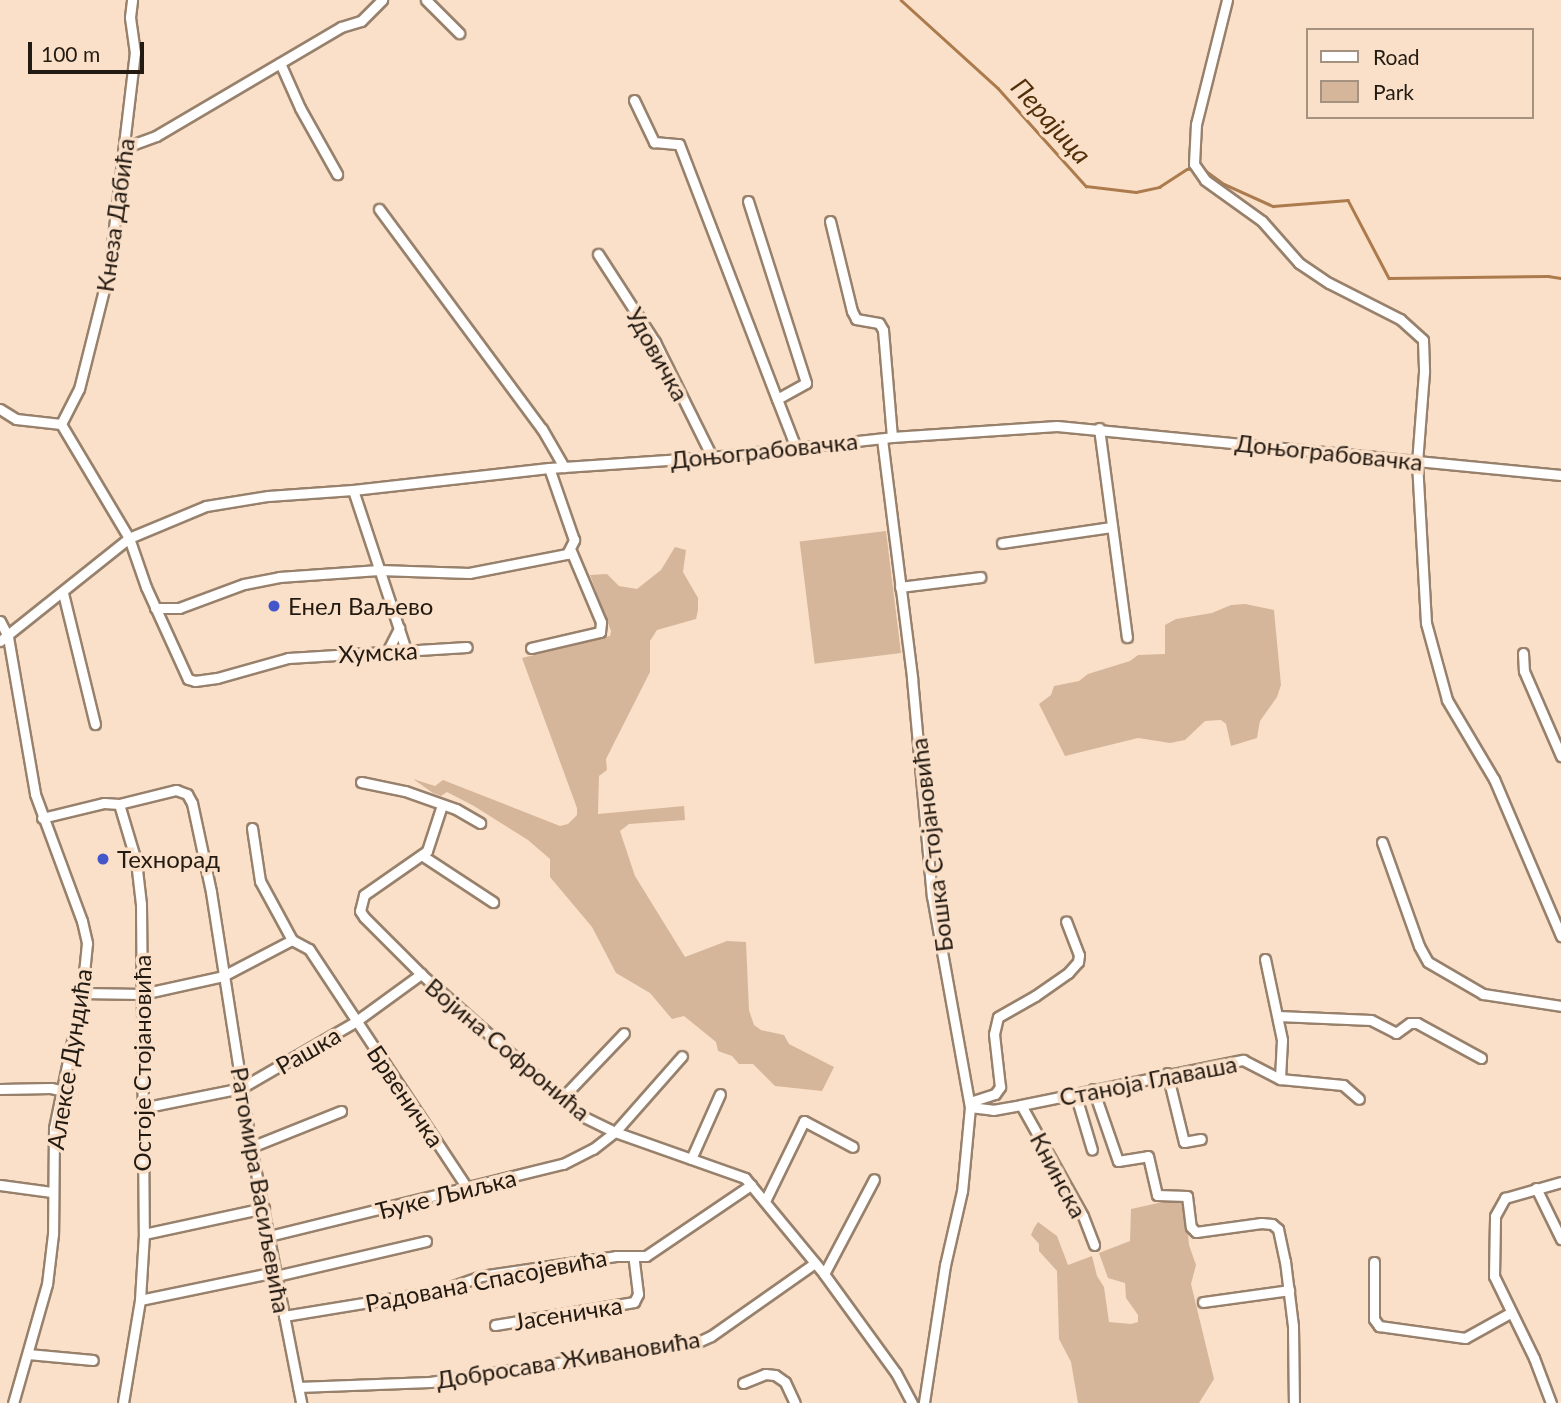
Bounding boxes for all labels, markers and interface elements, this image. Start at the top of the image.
scale bar [32,28,147,72]
legend [1306,28,1533,119]
text: 100 m [41,41,100,66]
text: Road [1373,44,1420,69]
water label: Перајица [1004,72,1098,170]
text: Park [1373,79,1414,104]
street label: Кнеза Дабића [90,136,140,294]
street label: Удовичка [621,302,695,406]
street label: Доњограбовачка [669,426,859,474]
street label: Доњограбовачка [1234,428,1424,476]
place label: Енел Ваљево [288,592,433,620]
marker: Енел Ваљево [266,598,282,614]
street label: Хумска [338,636,418,668]
street label: Бошка Стојановића [904,736,958,954]
place label: Технорад [117,845,220,873]
marker: Технорад [95,851,111,867]
street label: Остоје Стојановића [128,955,156,1171]
street label: Алексе Дундића [40,967,98,1151]
street label: Војина Софронића [420,972,596,1126]
street label: Рашка [270,1020,346,1080]
street label: Брвеничка [361,1040,451,1152]
street label: Станоја Главаша [1057,1049,1239,1111]
street label: Ратомира Васиљевића [225,1065,297,1315]
street label: Книнска [1025,1127,1093,1223]
street label: Ђуке Љиљка [373,1163,519,1225]
street label: Радована Спасојевића [363,1242,609,1318]
street label: Јасеничка [512,1290,624,1336]
street label: Добросава Живановића [434,1324,702,1394]

